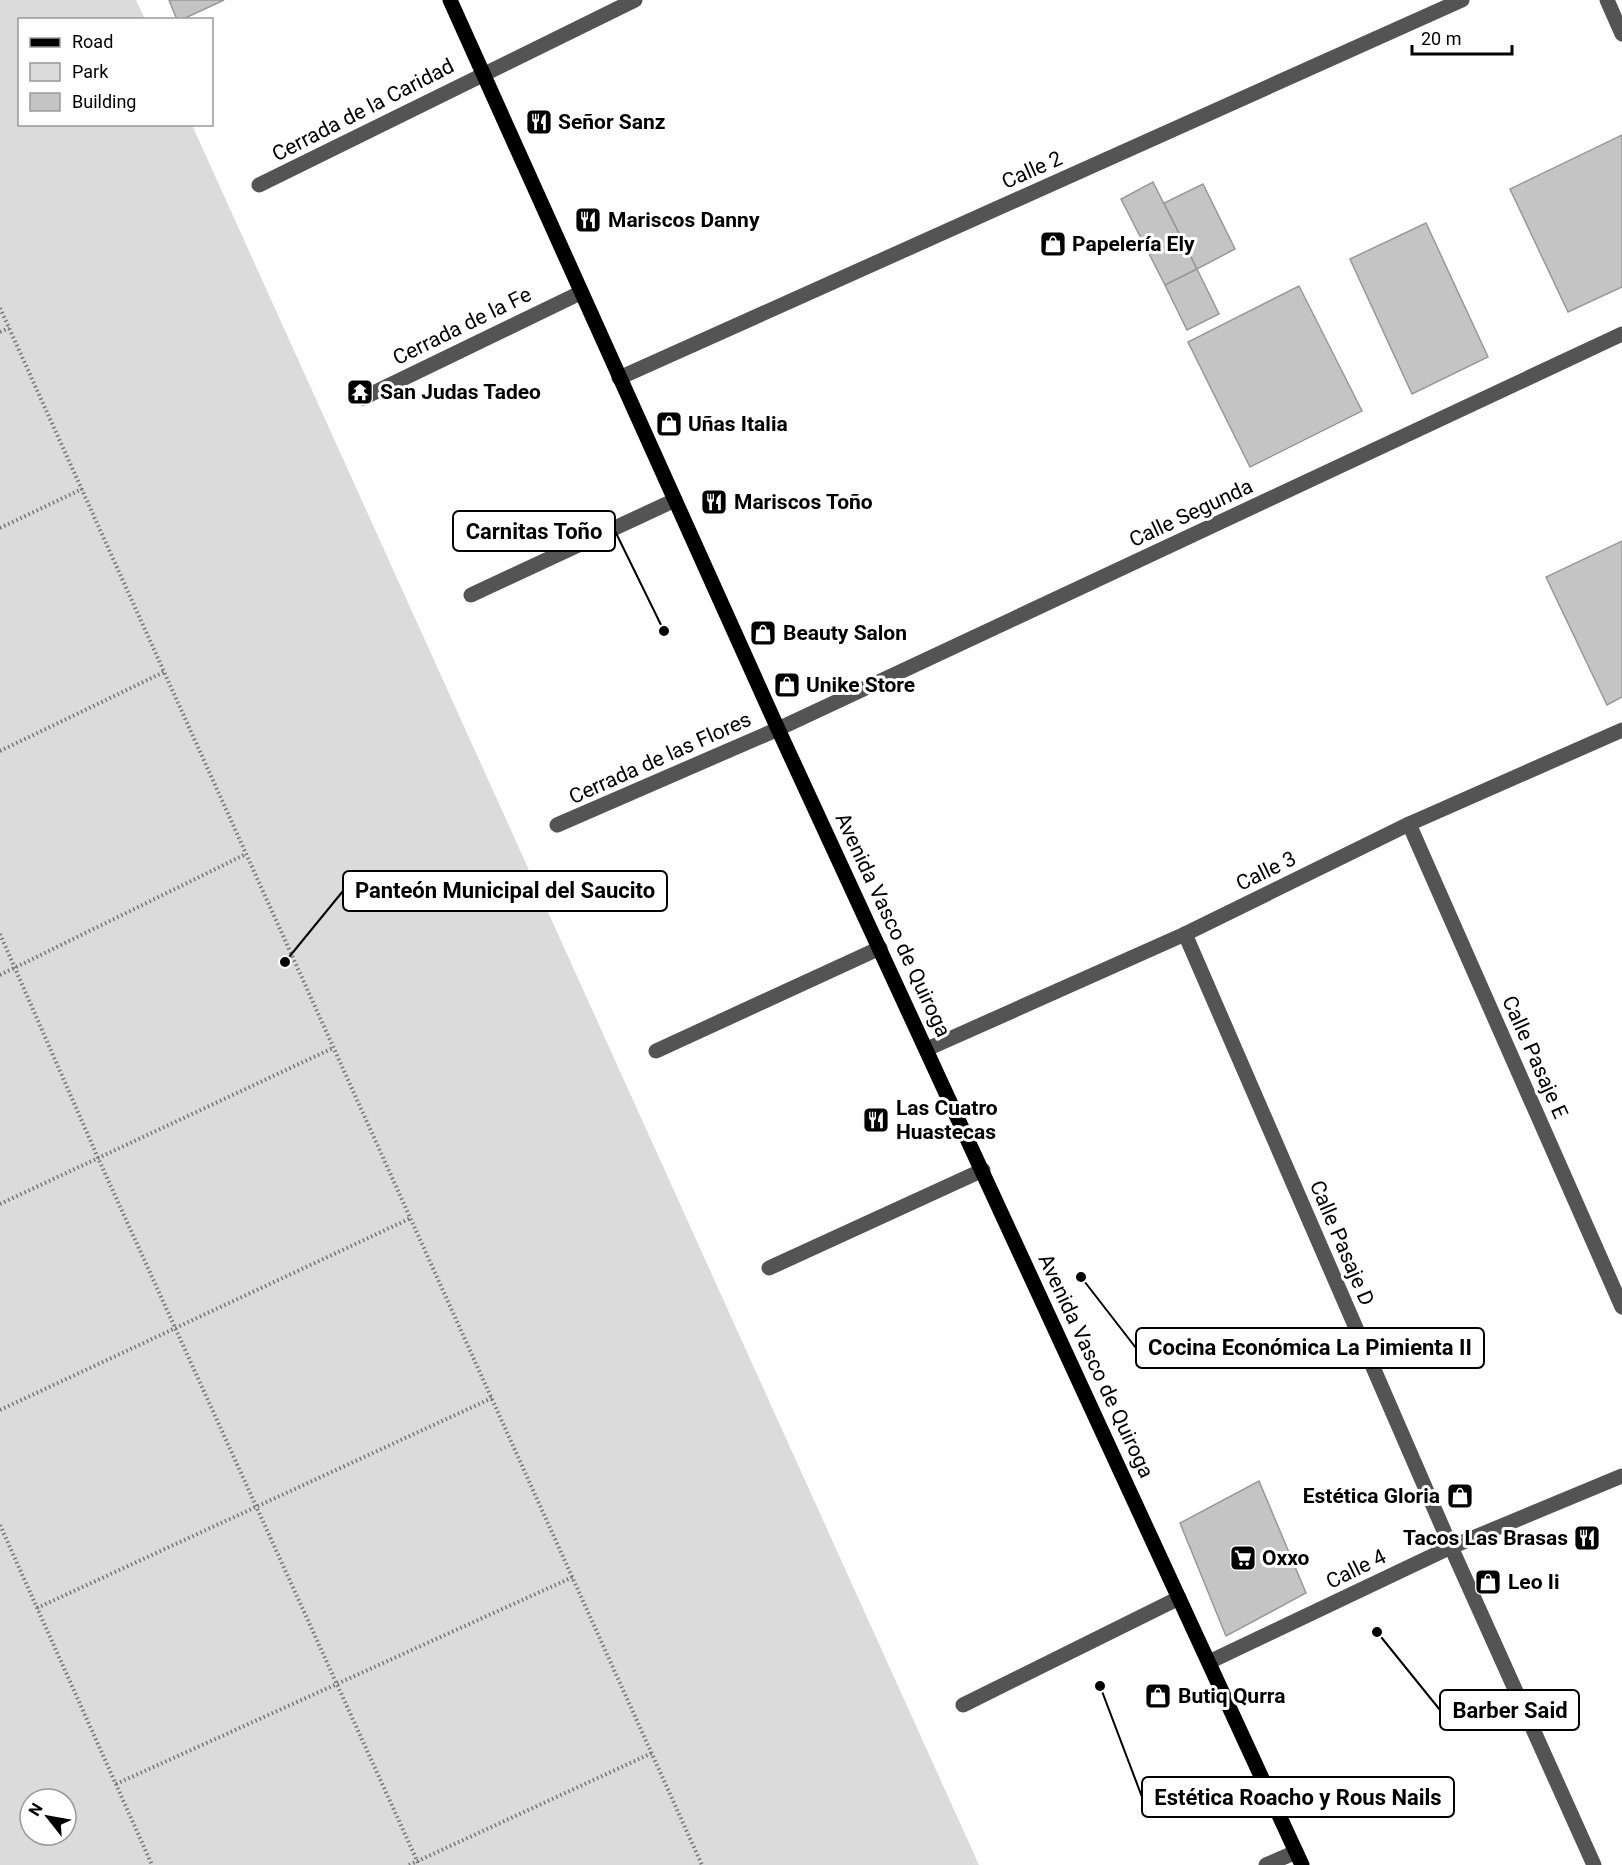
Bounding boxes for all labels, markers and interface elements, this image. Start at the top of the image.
legend [18,18,213,126]
scale bar [1412,18,1512,56]
text: 20 m [1421,28,1461,49]
text: Road [72,31,113,52]
street label: Cerrada de la Caridad [268,54,458,166]
text: Park [72,61,109,82]
text: Building [72,91,136,112]
restaurant icon: Señor Sanz [524,107,554,137]
place label: Señor Sanz [558,110,665,134]
street label: Calle 2 [998,146,1066,194]
restaurant icon: Mariscos Danny [573,205,603,235]
place label: Mariscos Danny [608,208,760,232]
shop icon: Papelería Ely [1038,229,1068,259]
place label: Papelería Ely [1072,232,1195,256]
street label: Cerrada de la Fe [389,282,535,370]
temple icon: San Judas Tadeo [345,377,375,407]
place label: San Judas Tadeo [380,380,541,404]
shop icon: Uñas Italia [654,409,684,439]
place label: Uñas Italia [688,412,788,436]
street label: Calle Segunda [1125,474,1257,552]
restaurant icon: Mariscos Toño [699,487,729,517]
place label: Mariscos Toño [734,490,873,514]
callout: Carnitas Toño [453,511,615,551]
text: Carnitas Toño [466,519,602,544]
shop icon: Beauty Salon [748,618,778,648]
place label: Beauty Salon [783,621,907,645]
shop icon: Unike Store [772,670,802,700]
place label: Unike Store [806,673,915,697]
street label: Cerrada de las Flores [565,707,755,809]
street label: Avenida Vasco de Quiroga [830,809,956,1041]
street label: Calle 3 [1232,846,1300,896]
callout: Panteón Municipal del Saucito [343,871,667,911]
text: Panteón Municipal del Saucito [355,878,655,903]
street label: Calle Pasaje E [1497,992,1573,1122]
place label: Las Cuatro Huastecas [896,1096,998,1144]
restaurant icon: Las Cuatro Huastecas [861,1105,891,1135]
street label: Calle Pasaje D [1305,1177,1379,1309]
street label: Avenida Vasco de Quiroga [1033,1250,1159,1482]
callout: Cocina Económica La Pimienta II [1136,1328,1484,1368]
text: Cocina Económica La Pimienta II [1148,1335,1472,1360]
shop icon: Estética Gloria [1445,1481,1475,1511]
place label: Estética Gloria [1303,1484,1440,1508]
restaurant icon: Tacos Las Brasas [1572,1523,1602,1553]
place label: Tacos Las Brasas [1403,1526,1568,1550]
supermarket icon: Oxxo [1228,1543,1258,1573]
street label: Calle 4 [1322,1544,1390,1594]
place label: Oxxo [1262,1546,1310,1570]
shop icon: Leo Ii [1473,1567,1503,1597]
place label: Leo Ii [1508,1570,1559,1594]
shop icon: Butiq Qurra [1143,1681,1173,1711]
place label: Butiq Qurra [1178,1684,1285,1708]
callout: Barber Said [1440,1690,1579,1730]
text: Barber Said [1452,1698,1568,1723]
callout: Estética Roacho y Rous Nails [1142,1777,1454,1817]
text: Estética Roacho y Rous Nails [1154,1785,1442,1810]
north arrow [18,1787,78,1847]
text: N [25,1800,47,1819]

